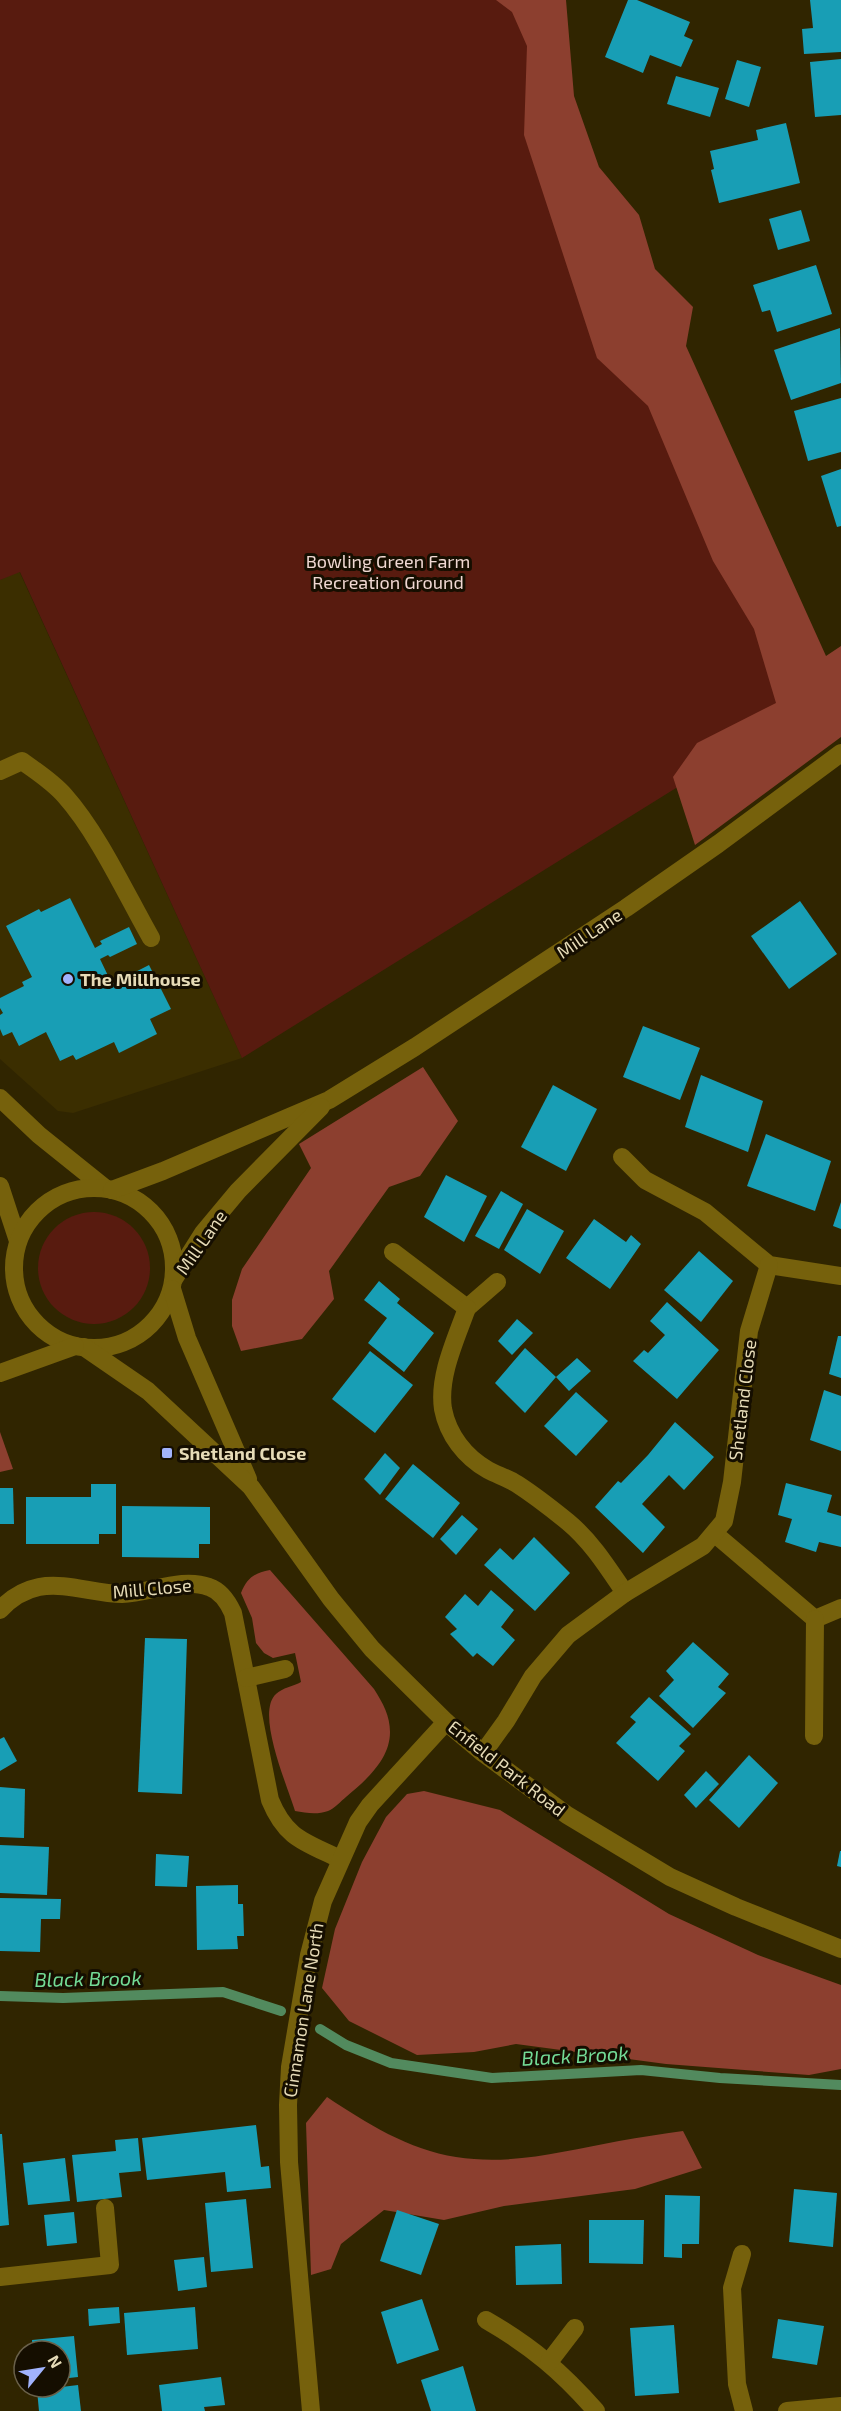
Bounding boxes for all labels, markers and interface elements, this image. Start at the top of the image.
park label: Bowling Green Farm Recreation Ground [306,550,470,593]
street label: Mill Lane [552,903,626,963]
place label: The Millhouse [80,968,201,990]
marker: The Millhouse [61,972,75,986]
street label: Mill Lane [171,1205,231,1279]
street label: Shetland Close [724,1338,760,1462]
place label: Shetland Close [179,1442,306,1464]
marker: Shetland Close [160,1446,174,1460]
street label: Mill Close [112,1574,192,1602]
street label: Enfield Park Road [444,1715,570,1821]
street label: Cinnamon Lane North [278,1921,328,2099]
water label: Black Brook [34,1965,142,1991]
water label: Black Brook [521,2040,629,2070]
north arrow [12,2339,72,2399]
text: N [44,2351,67,2371]

